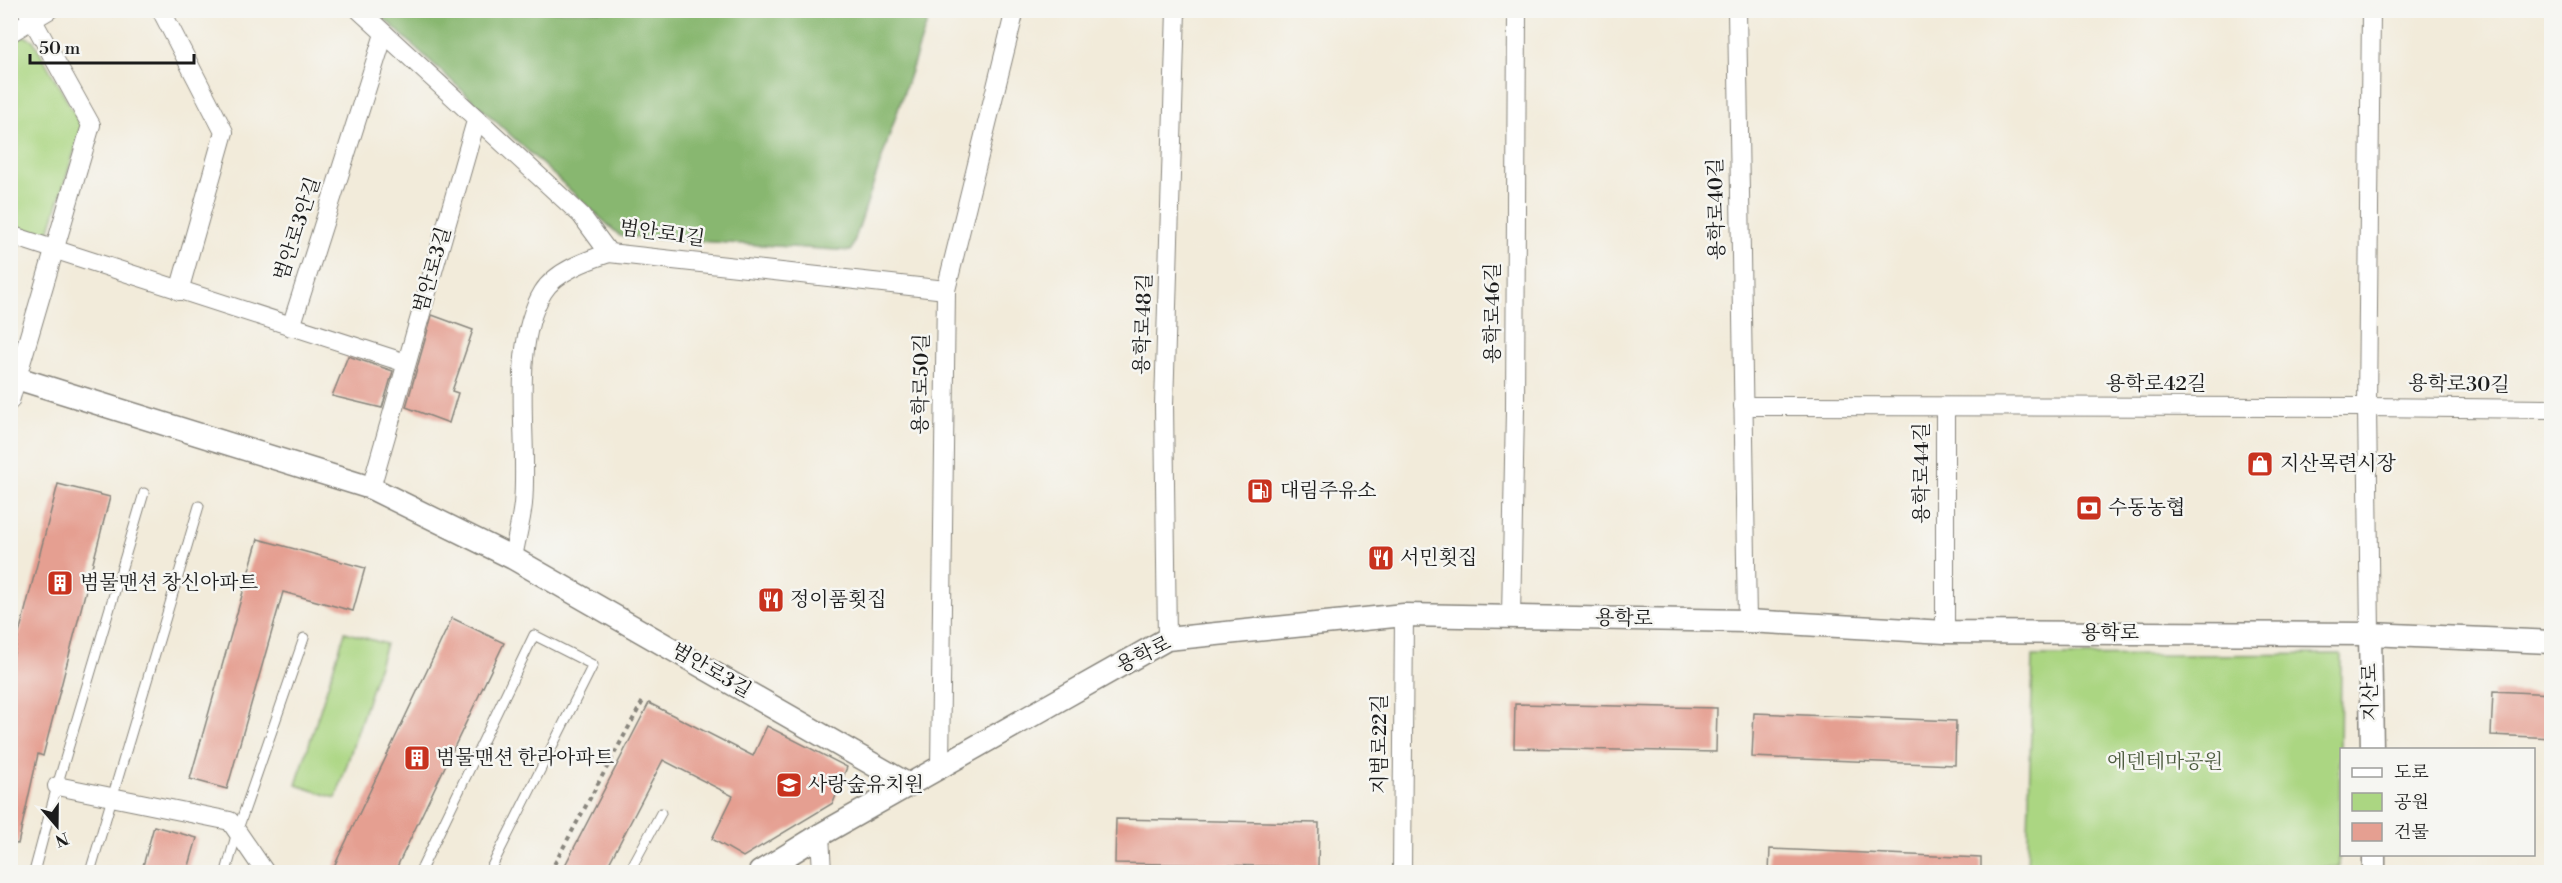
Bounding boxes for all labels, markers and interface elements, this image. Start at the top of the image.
scale bar [30,27,194,65]
text: 50 m [39,37,81,60]
street label: 용학로40길 [1704,158,1730,260]
street label: 범안로3안길 [269,174,327,284]
street label: 범안로1길 [618,216,706,252]
street label: 범안로3길 [409,224,457,316]
street label: 용학로46길 [1481,262,1506,364]
street label: 용학로48길 [1130,273,1158,375]
street label: 용학로50길 [909,333,935,435]
street label: 용학로42길 [2106,372,2206,397]
street label: 용학로30길 [2408,372,2510,398]
street label: 용학로44길 [1910,422,1935,524]
shop icon: 지산목련시장 [2245,449,2275,479]
place label: 지산목련시장 [2280,452,2397,477]
fuel station icon: 대림주유소 [1245,476,1275,506]
place label: 대림주유소 [1280,479,1377,504]
bank icon: 수동농협 [2074,493,2104,523]
place label: 수동농협 [2108,496,2185,521]
restaurant icon: 서민횟집 [1366,543,1396,573]
place label: 서민횟집 [1400,546,1477,571]
building icon: 범물맨션 창신아파트 [45,568,75,598]
place label: 범물맨션 창신아파트 [80,571,258,596]
restaurant icon: 정이품횟집 [756,585,786,615]
place label: 정이품횟집 [790,588,887,613]
street label: 용학로 [1595,606,1653,632]
street label: 용학로 [2081,621,2139,646]
street label: 용학로 [1112,631,1176,679]
street label: 범안로3길 [667,638,755,704]
street label: 지산로 [2358,663,2384,721]
street label: 지범로22길 [1368,694,1393,794]
building icon: 범물맨션 한라아파트 [402,743,432,773]
place label: 범물맨션 한라아파트 [436,746,614,771]
legend [2340,748,2535,856]
park label: 에덴테마공원 [2107,750,2223,775]
text: 도로 [2394,761,2429,784]
school or university icon: 사랑숲유치원 [774,770,804,800]
place label: 사랑숲유치원 [808,773,924,798]
text: 공원 [2394,791,2429,814]
north arrow [27,796,87,856]
text: 건물 [2394,821,2429,844]
text: N [52,828,71,851]

